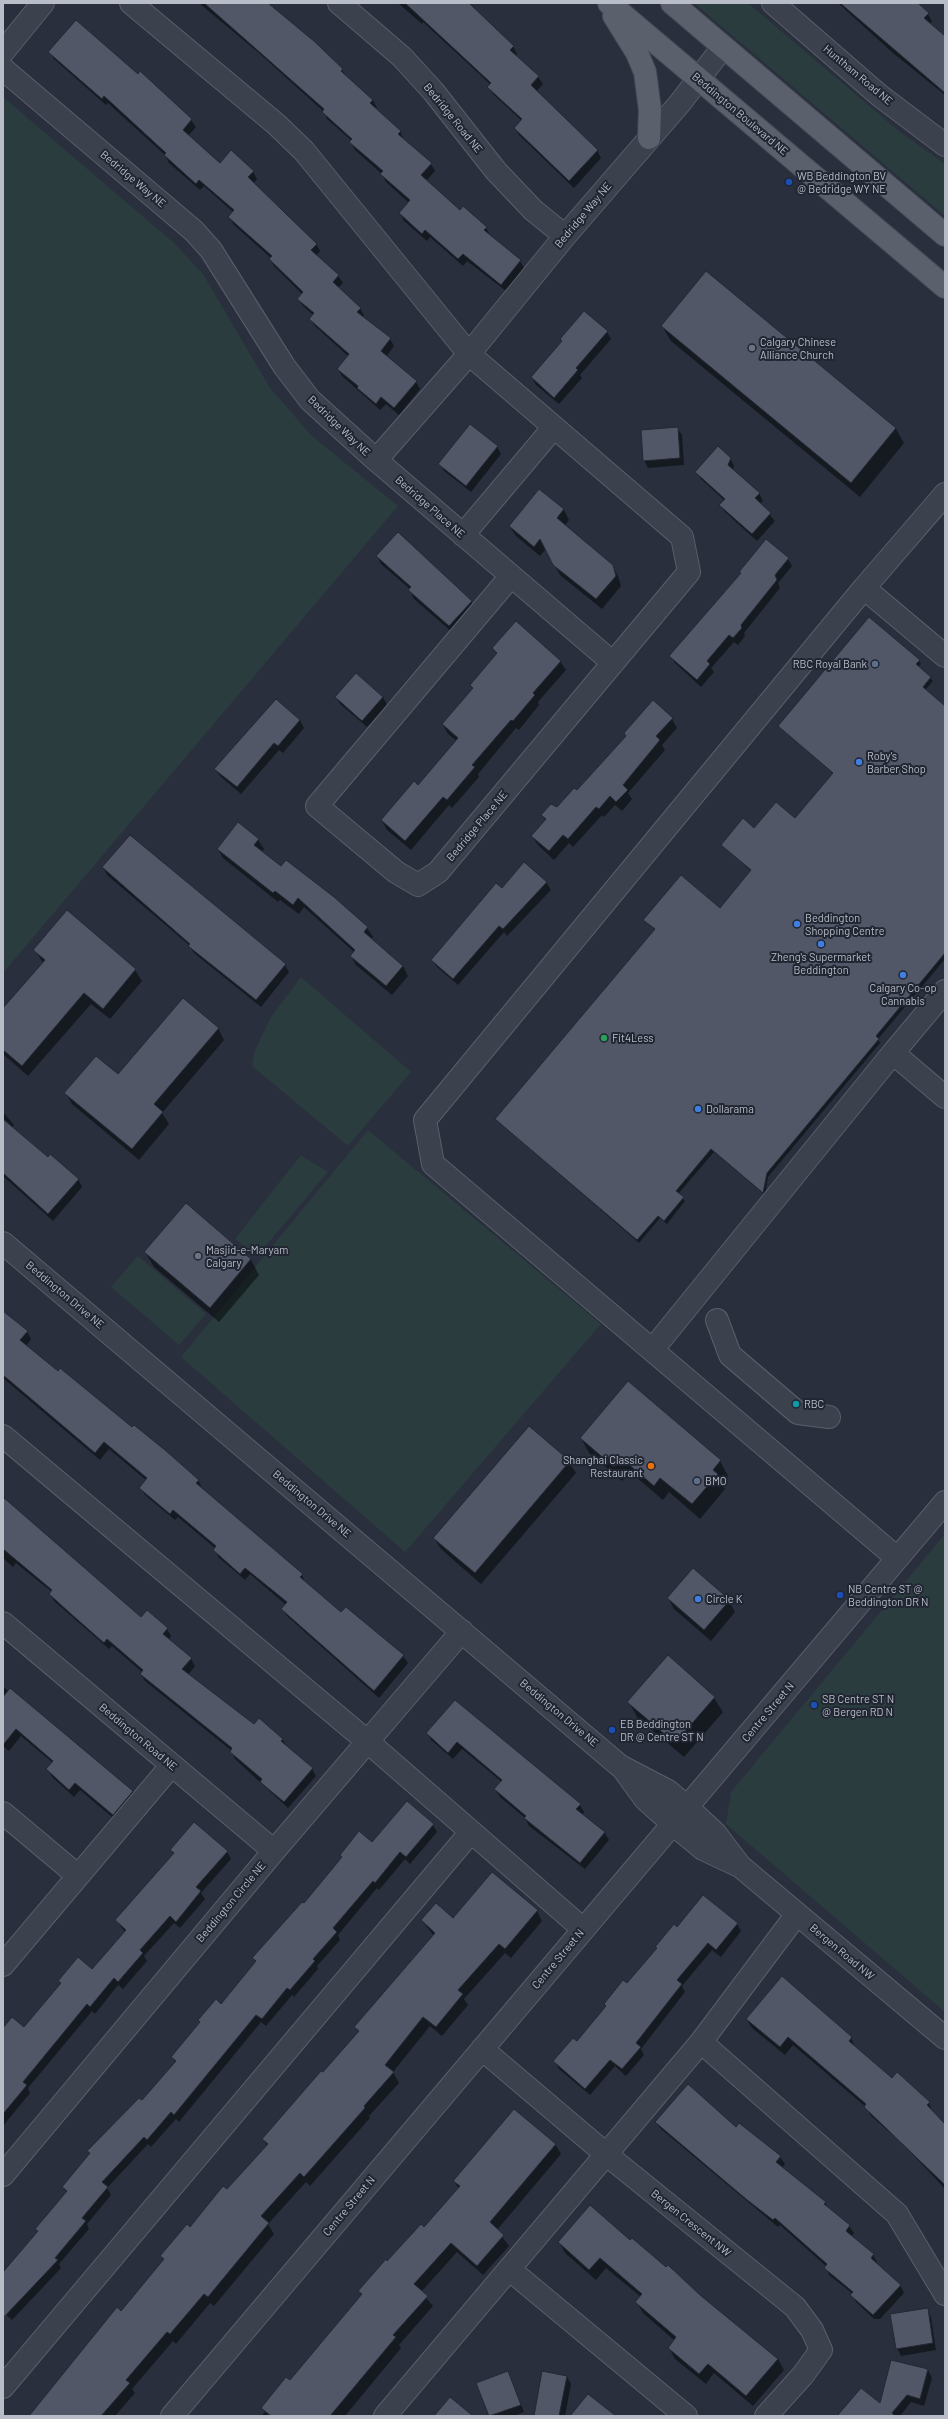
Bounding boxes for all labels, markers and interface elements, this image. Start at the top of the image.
street label: Huntham Road NE [821,42,895,108]
street label: Beddington Boulevard NE [689,70,791,158]
street label: Bedridge Road NE [421,80,485,156]
street label: Bedridge Way NE [98,148,168,210]
place label: WB Beddington BV @ Bedridge WY NE [797,169,886,195]
marker: WB Beddington BV @ Bedridge WY NE [784,177,794,187]
street label: Bedridge Way NE [552,180,614,250]
place label: Calgary Chinese Alliance Church [760,335,836,361]
marker: Calgary Chinese Alliance Church [747,343,757,353]
street label: Bedridge Way NE [305,393,373,459]
street label: Bedridge Place NE [393,473,467,541]
place label: RBC Royal Bank [793,657,867,671]
marker: RBC Royal Bank [870,659,880,669]
place label: Roby's Barber Shop [867,749,926,775]
marker: Roby's Barber Shop [854,757,864,767]
street label: Bedridge Place NE [444,788,510,864]
place label: Beddington Shopping Centre [805,911,885,937]
marker: Beddington Shopping Centre [792,919,802,929]
marker: Zheng's Supermarket Beddington [816,939,826,949]
place label: Zheng's Supermarket Beddington [771,950,871,976]
marker: Calgary Co-op Cannabis [898,970,908,980]
place label: Calgary Co-op Cannabis [870,981,936,1007]
place label: Fit4Less [612,1031,654,1045]
marker: Fit4Less [599,1033,609,1043]
place label: Dollarama [706,1102,754,1116]
marker: Dollarama [693,1104,703,1114]
place label: Masjid-e-Maryam Calgary [206,1243,288,1269]
marker: Masjid-e-Maryam Calgary [193,1251,203,1261]
street label: Beddington Drive NE [23,1258,107,1332]
place label: RBC [804,1397,824,1411]
marker: RBC [791,1399,801,1409]
place label: Shanghai Classic Restaurant [563,1453,643,1479]
marker: Shanghai Classic Restaurant [646,1461,656,1471]
street label: Beddington Drive NE [270,1467,354,1541]
place label: BMO [705,1474,727,1488]
marker: BMO [692,1476,702,1486]
place label: NB Centre ST @ Beddington DR N [848,1582,929,1608]
marker: NB Centre ST @ Beddington DR N [835,1590,845,1600]
place label: Circle K [706,1592,742,1606]
marker: Circle K [693,1594,703,1604]
street label: Beddington Drive NE [517,1676,601,1750]
street label: Centre Street N [739,1679,797,1745]
place label: SB Centre ST N @ Bergen RD N [822,1692,894,1718]
marker: SB Centre ST N @ Bergen RD N [809,1700,819,1710]
street label: Beddington Road NE [96,1701,180,1773]
place label: EB Beddington DR @ Centre ST N [620,1717,704,1743]
marker: EB Beddington DR @ Centre ST N [607,1725,617,1735]
street label: Beddington Circle NE [193,1859,269,1945]
street label: Bergen Road NW [807,1921,877,1983]
street label: Centre Street N [529,1926,587,1992]
street label: Centre Street N [320,2173,378,2239]
street label: Bergen Crescent NW [648,2187,734,2259]

